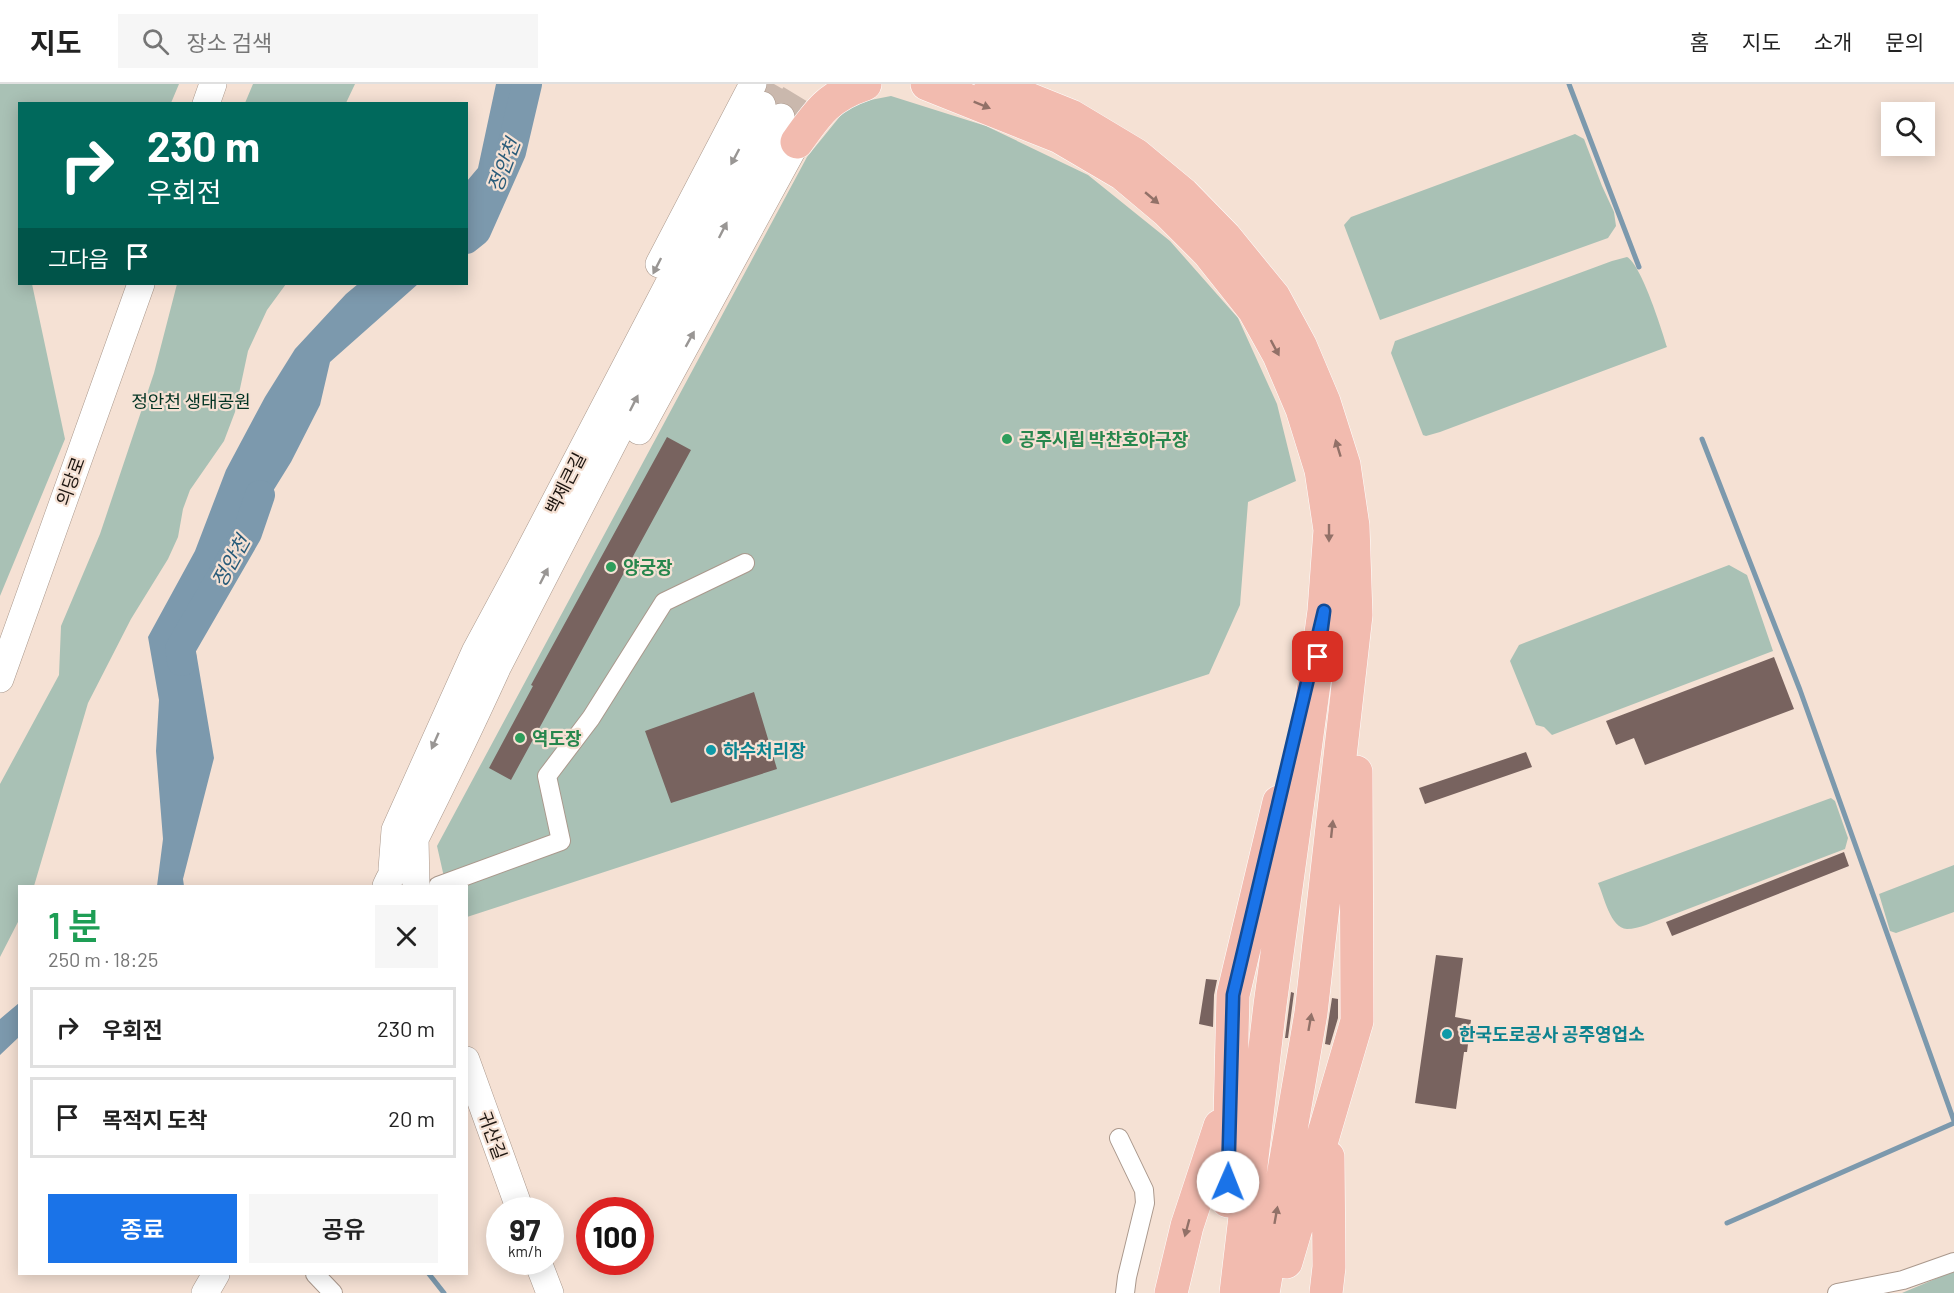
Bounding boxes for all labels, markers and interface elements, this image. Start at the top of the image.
search box [118,14,538,68]
text: 지도 [30,25,82,59]
icon: search [139,25,172,58]
text: 장소 검색 [187,29,272,55]
text: 홈 [1690,29,1709,54]
text: 지도 [1742,29,1781,54]
text: 소개 [1814,29,1852,54]
text: 문의 [1885,29,1924,54]
one-way arrow [973,101,991,111]
map controls [1881,102,1935,156]
button: search [1881,102,1935,156]
text: 230 m [147,120,260,170]
icon: right [48,126,126,204]
water label: 정안천 [482,133,525,195]
one-way arrow [730,149,740,166]
text: 우회전 [147,175,222,207]
one-way arrow [1144,192,1160,205]
one-way arrow [718,221,728,238]
icon: arrive [121,240,154,273]
text: 그다음 [48,245,109,271]
one-way arrow [653,257,663,275]
one-way arrow [685,330,695,347]
one-way arrow [1270,339,1280,356]
park label: 정안천 생태공원 [131,390,251,412]
one-way arrow [629,394,639,411]
place label: 공주시립 박찬호야구장 [1019,428,1189,450]
marker: 공주시립 박찬호야구장 [1000,432,1014,446]
one-way arrow [1333,439,1343,457]
street label: 백제큰길 [540,448,590,518]
street label: 의당로 [51,454,89,508]
one-way arrow [1324,524,1334,543]
water label: 정안천 [206,529,255,591]
place label: 양궁장 [623,556,673,578]
marker: 양궁장 [604,560,618,574]
one-way arrow [540,568,549,585]
pin [1292,631,1343,682]
icon: arrive [1301,640,1334,673]
place label: 역도장 [532,727,582,749]
marker: 역도장 [513,731,527,745]
one-way arrow [430,732,440,750]
place label: 하수처리장 [723,739,806,761]
marker: 하수처리장 [704,743,718,757]
one-way arrow [1327,819,1337,838]
text: 1 분 [48,903,101,946]
button: close [375,905,438,968]
text: 250 m · 18:25 [48,947,158,971]
icon: right [51,1011,84,1044]
one-way arrow [1305,1013,1314,1032]
text: 230 m [377,1015,435,1041]
text: 우회전 [102,1016,163,1042]
place label: 한국도로공사 공주영업소 [1459,1023,1645,1045]
marker: 한국도로공사 공주영업소 [1440,1027,1454,1041]
icon: arrive [51,1101,84,1134]
text: 20 m [388,1105,435,1131]
text: 목적지 도착 [102,1106,208,1132]
street label: 귀산길 [474,1108,512,1162]
position arrow [1196,1150,1260,1214]
button: 종료 [48,1194,237,1263]
button: 공유 [249,1194,438,1263]
speed limit sign: 100 [576,1197,654,1275]
one-way arrow [1272,1205,1281,1224]
text: 97 [510,1211,540,1247]
one-way arrow [1181,1219,1191,1237]
text: km/h [508,1242,542,1260]

